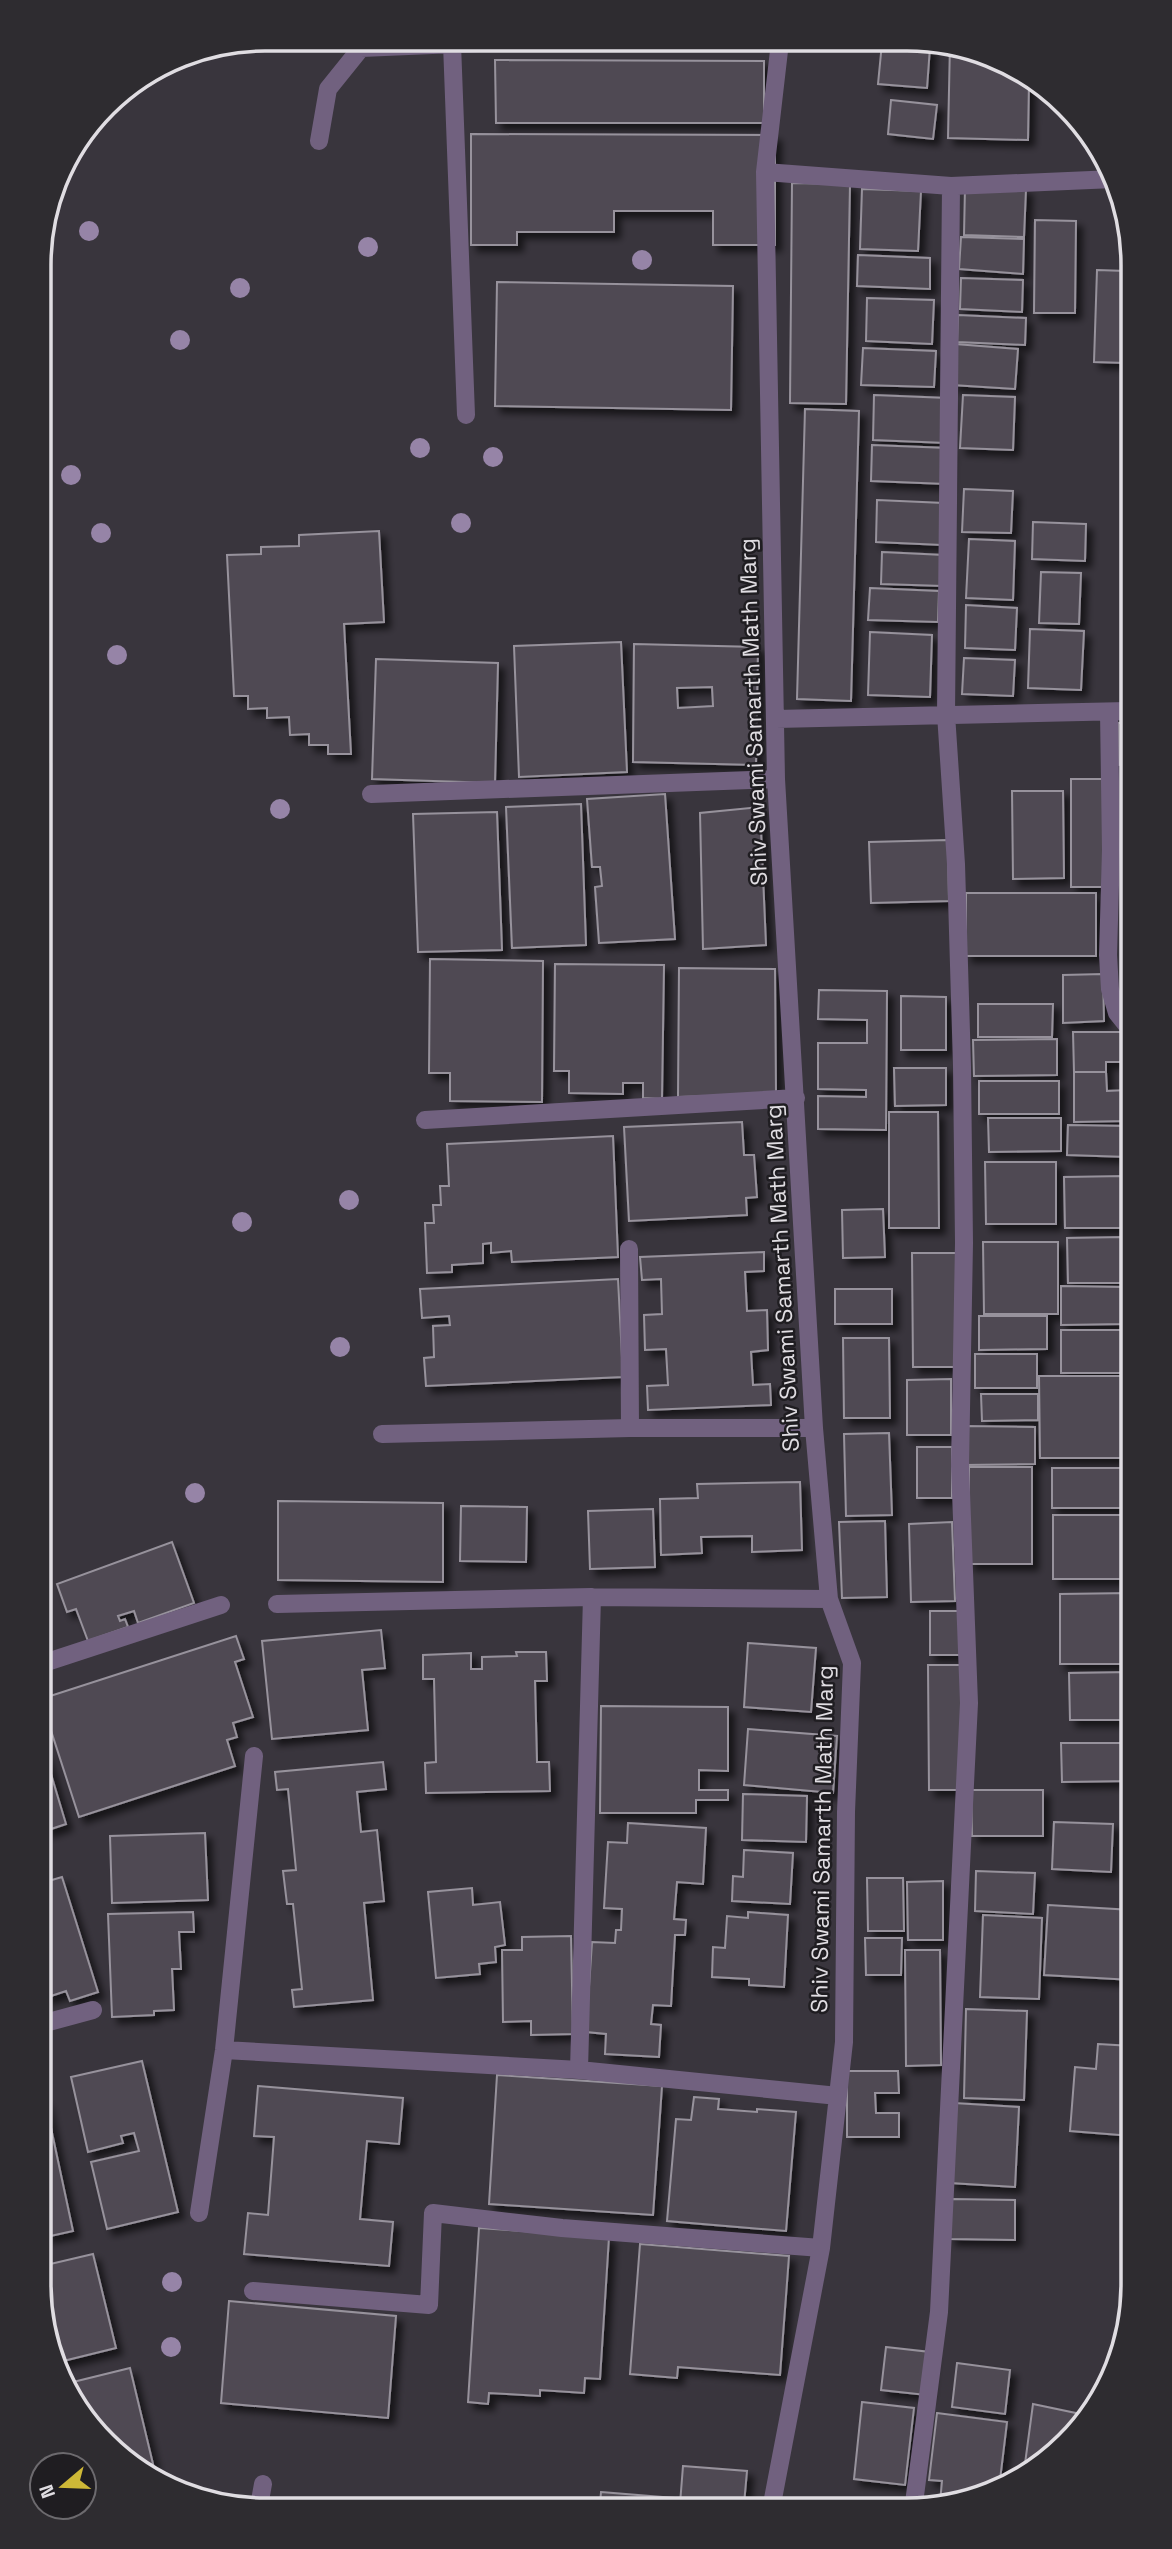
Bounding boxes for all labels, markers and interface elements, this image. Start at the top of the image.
street label: Shiv Swami Samarth Math Marg [732,538,774,886]
street label: Shiv Swami Samarth Math Marg [758,1104,806,1452]
street label: Shiv Swami Samarth Math Marg [804,1665,840,2013]
north arrow [28,2451,98,2521]
text: N [34,2481,61,2501]

